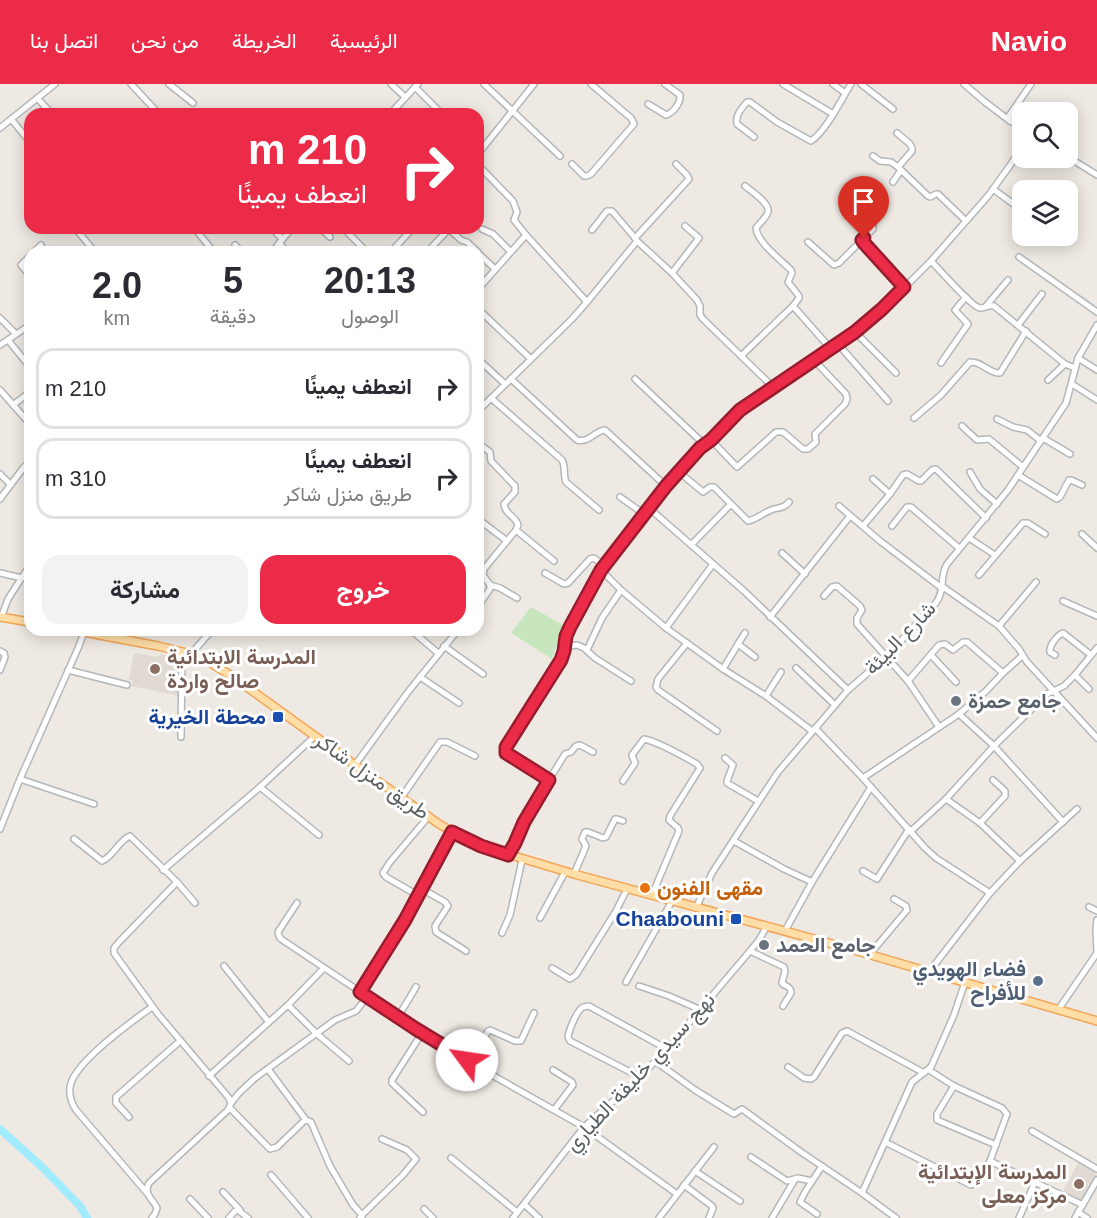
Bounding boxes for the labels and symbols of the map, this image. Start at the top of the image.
pin [838,176,889,238]
street label: شارع البيئة [859,596,942,681]
place label: المدرسة الابتدائية صالح واردة [167,645,316,695]
marker: المدرسة الابتدائية صالح واردة [148,662,162,676]
place label: جامع حمزة [968,689,1061,715]
marker: جامع حمزة [949,694,963,708]
place label: محطة الخيرية [148,705,266,730]
marker: محطة الخيرية [271,710,285,724]
street label: طريق منزل شاكر [308,727,434,825]
place label: مقهى الفنون [657,876,763,901]
marker: مقهى الفنون [638,881,652,895]
place label: Chaabouni [616,907,724,930]
marker: Chaabouni [729,912,743,926]
place label: جامع الحمد [776,933,876,959]
marker: جامع الحمد [757,938,771,952]
place label: فضاء الهويدي للأفراح [912,957,1026,1007]
marker: فضاء الهويدي للأفراح [1031,974,1045,988]
street label: نهج سيدي خليفة الطياري [560,988,724,1160]
position arrow [435,1028,499,1092]
place label: المدرسة الإبتدائية مركز معلى [918,1160,1067,1209]
marker: المدرسة الإبتدائية مركز معلى [1072,1177,1086,1191]

